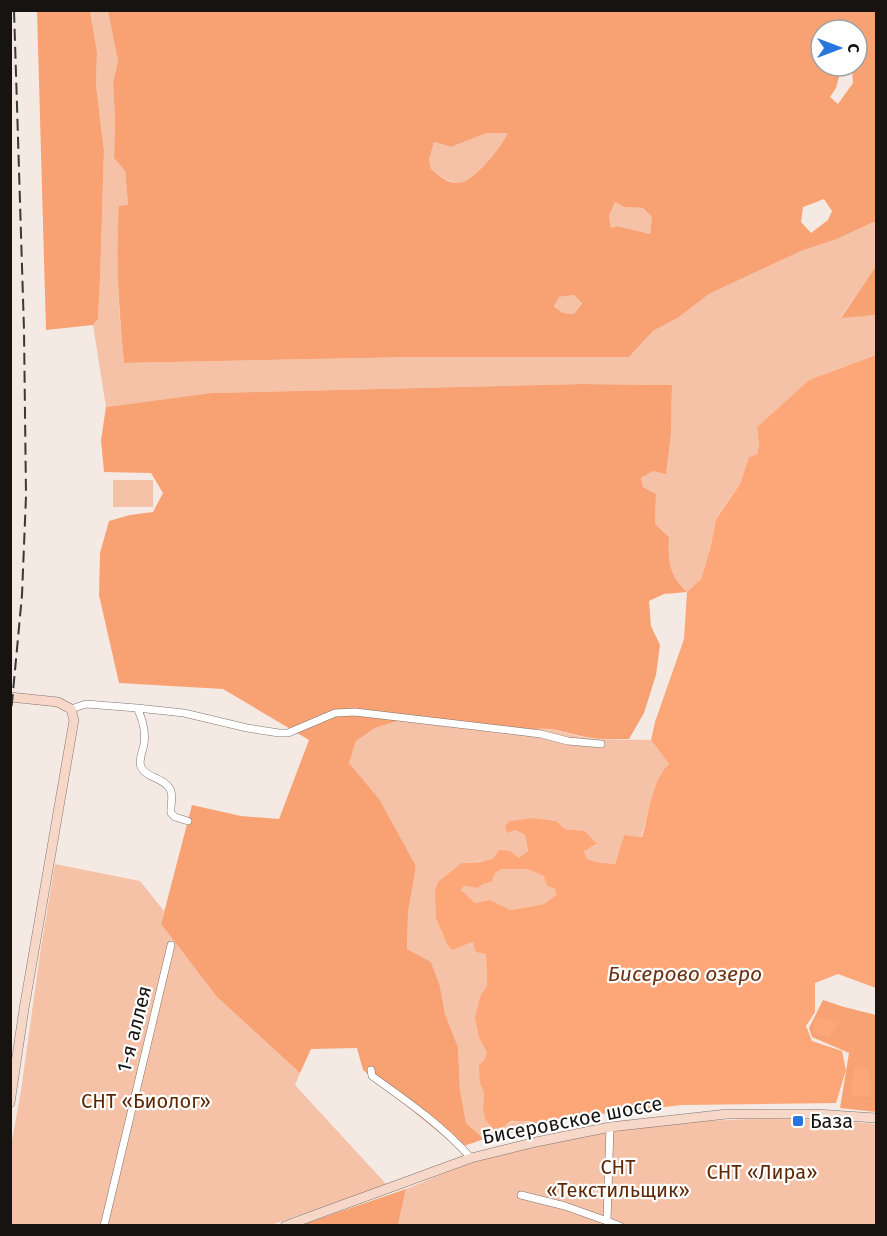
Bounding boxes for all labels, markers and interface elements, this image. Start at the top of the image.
north arrow [809,18,869,78]
text: С [844,43,863,53]
water label: Бисерово озеро [608,961,762,987]
street label: 1-я аллея [112,983,156,1075]
park label: СНТ «Биолог» [81,1089,211,1113]
street label: Бисеровское шоссе [480,1091,664,1149]
place label: База [810,1109,853,1133]
marker: База [791,1114,805,1128]
park label: СНТ «Текстильщик» [546,1155,690,1202]
park label: СНТ «Лира» [707,1160,818,1184]

